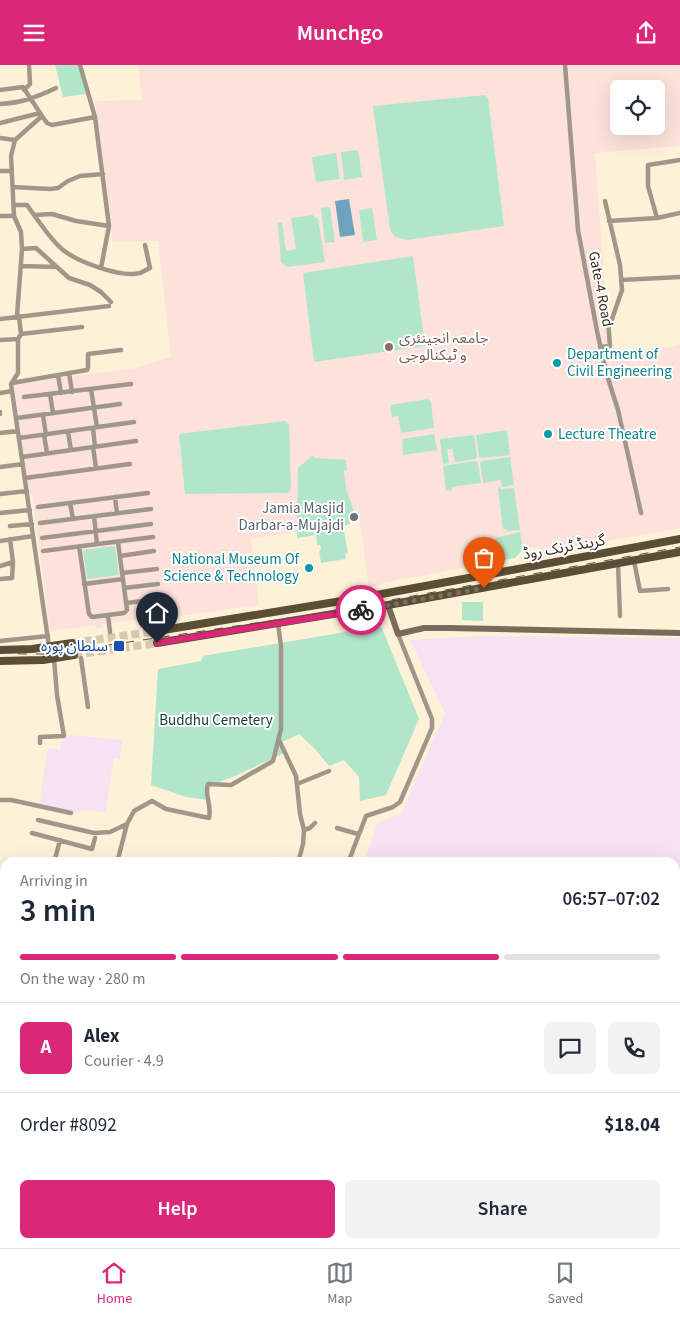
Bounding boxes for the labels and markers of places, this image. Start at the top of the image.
place label: جامعہ انجینئری و ٹیکنالوجی [399,328,489,366]
marker: جامعہ انجینئری و ٹیکنالوجی [383,341,395,353]
place label: Department of Civil Engineering [567,344,672,382]
marker: Department of Civil Engineering [551,357,563,369]
place label: Lecture Theatre [558,424,656,445]
marker: Lecture Theatre [542,428,554,440]
place label: Jamia Masjid Darbar-a-Mujajdi [239,498,344,536]
marker: Jamia Masjid Darbar-a-Mujajdi [348,511,360,523]
pin [463,537,505,588]
place label: National Museum Of Science & Technology [163,549,300,587]
marker: National Museum Of Science & Technology [303,562,315,574]
pin [136,592,178,643]
place label: سلطان پورہ [41,636,108,657]
marker: سلطان پورہ [112,639,126,653]

